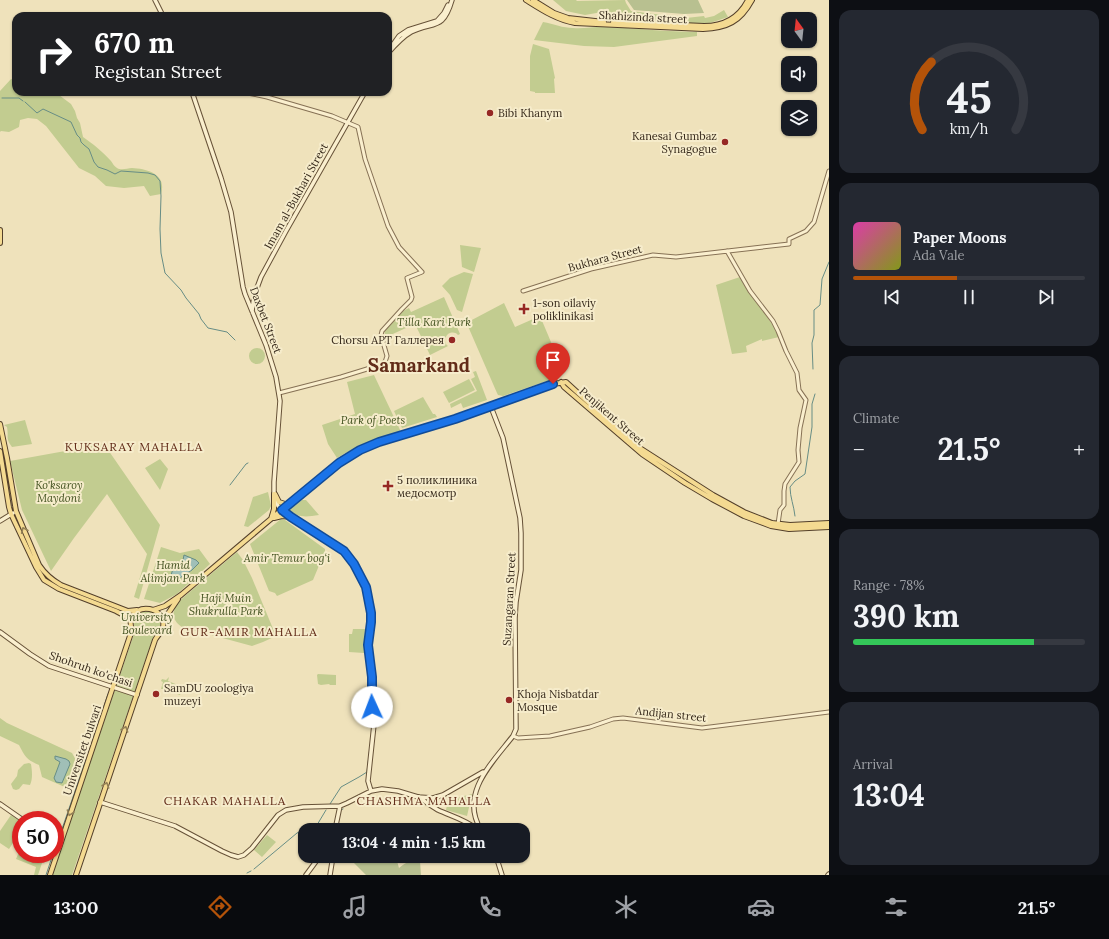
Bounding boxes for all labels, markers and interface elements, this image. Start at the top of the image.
street label: Shahizinda street [598,8,688,26]
north arrow [781,12,817,48]
map controls [781,12,817,136]
text: 670 m [94,25,174,61]
icon: right [28,28,80,80]
button: sound [781,56,817,92]
text: Registan Street [94,60,222,83]
text: 45 [946,70,992,123]
button: layers [781,100,817,136]
place label: Bibi Khanym [498,106,562,120]
marker: Bibi Khanym [485,108,495,118]
text: km/h [950,119,989,138]
place label: Kanesai Gumbaz Synagogue [632,129,717,156]
marker: Kanesai Gumbaz Synagogue [720,137,730,147]
street label: Imam al-Bukhari Street [261,140,331,251]
text: Paper Moons [913,228,1007,247]
street label: Bukhara Street [567,241,644,275]
text: Ada Vale [913,247,965,264]
street label: Daxbet Street [247,285,285,356]
icon: previous [881,286,903,308]
icon: pause [958,286,980,308]
icon: next [1035,286,1057,308]
place label: 1-son oilaviy poliklinikasi [533,296,596,323]
marker: 1-son oilaviy poliklinikasi [518,303,530,315]
park label: Tilla Kari Park [397,315,471,329]
place label: Chorsu АРТ Галлерея [331,333,444,347]
marker: Chorsu АРТ Галлерея [447,335,457,345]
pin [536,343,570,384]
icon: arrive [542,349,564,371]
district label: Samarkand [368,353,470,377]
street label: Penjikent Street [577,384,648,449]
text: Climate [853,410,900,427]
park label: Park of Poets [341,413,405,427]
text: 21.5° [938,430,1000,468]
text: − [853,435,865,463]
text: + [1073,435,1085,463]
district label: KUKSARAY MAHALLA [65,439,203,454]
place label: 5 поликлиника медосмотр [397,473,477,500]
park label: Ko'ksaroy Maydoni [35,478,83,505]
marker: 5 поликлиника медосмотр [382,480,394,492]
one-way arrow [21,526,29,534]
park label: Amir Temur bog‘i [243,551,331,565]
street label: Suzangaran Street [500,551,518,646]
park label: Hamid Alimjan Park [139,558,206,585]
text: Range · 78% [853,577,925,594]
park label: Haji Muin Shukrulla Park [189,591,264,618]
text: 390 km [853,597,959,635]
park label: University Boulevard [121,610,174,637]
district label: GUR-AMIR MAHALLA [180,624,318,639]
street label: Shohruh ko'chasi [47,648,135,690]
place label: SamDU zoologiya muzeyi [164,681,254,708]
position arrow [351,686,393,728]
place label: Khoja Nisbatdar Mosque [517,687,599,714]
marker: SamDU zoologiya muzeyi [151,689,161,699]
marker: Khoja Nisbatdar Mosque [504,695,514,705]
street label: Universitet bulvari [60,703,104,797]
street label: Andijan street [634,703,708,725]
one-way arrow [121,726,129,733]
text: Arrival [853,756,893,773]
text: 13:04 [853,776,925,814]
one-way arrow [101,782,110,789]
district label: CHAKAR MAHALLA [164,793,286,808]
district label: CHASHMA MAHALLA [356,793,492,808]
one-way arrow [67,809,75,816]
speed limit sign: 50 [12,811,64,863]
text: 13:04 · 4 min · 1.5 km [342,833,486,852]
icon: directions [206,893,234,921]
icon: music [341,893,369,921]
icon: phone [476,893,504,921]
icon: climate [612,893,640,921]
icon: car [747,893,775,921]
icon: filters [882,893,910,921]
text: 13:00 [54,896,98,919]
text: 21.5° [1018,896,1055,919]

